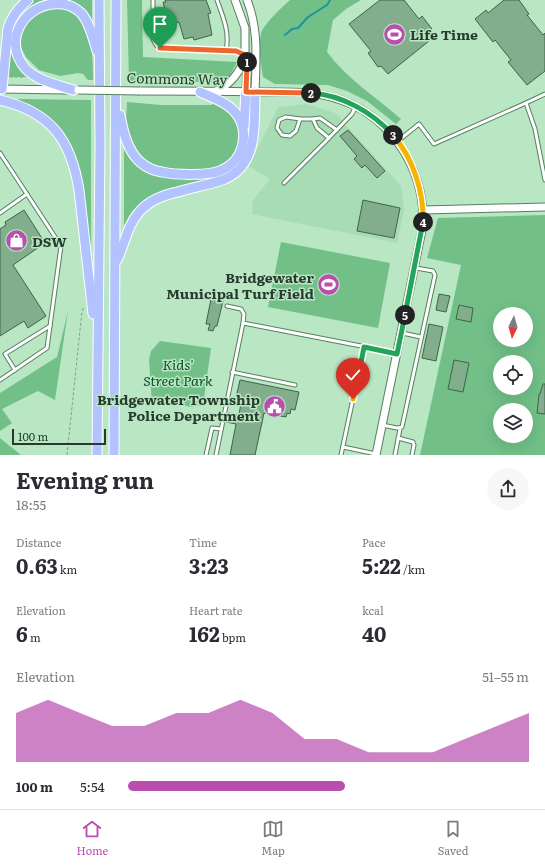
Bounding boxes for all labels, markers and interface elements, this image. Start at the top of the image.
pin [143,7.0,177,48]
icon: arrive [149,13,171,35]
sports icon: Life Time [381,21,407,47]
place label: Life Time [410,24,478,44]
pin: 1 [237,52,257,72]
text: 1 [245,54,249,70]
street label: Commons Way [126,67,229,89]
pin: 2 [301,83,321,103]
text: 2 [308,85,314,101]
pin: 3 [383,125,403,145]
text: 3 [390,127,396,143]
pin: 4 [413,212,433,232]
text: 4 [420,214,426,230]
shop icon: DSW [3,228,29,254]
place label: DSW [32,231,67,251]
place label: Bridgewater Municipal Turf Field [166,267,314,303]
sports icon: Bridgewater Municipal Turf Field [316,272,342,298]
pin: 5 [395,305,415,325]
text: 5 [402,307,408,323]
north arrow [493,307,533,347]
map controls [493,307,533,443]
park label: Kids' Street Park [143,354,213,390]
button: locate [493,355,533,395]
pin [336,358,370,399]
icon: check [342,364,364,386]
place label: Bridgewater Township Police Department [97,389,261,425]
public building icon: Bridgewater Township Police Department [262,394,288,420]
button: layers [493,403,533,443]
scale bar [12,427,106,446]
text: 100 m [18,428,48,444]
text: Evening run [16,463,154,496]
button: share [487,468,529,510]
text: 18:55 [16,495,46,514]
text: Distance [16,534,61,550]
text: Time [189,534,217,550]
text: Pace [362,534,386,550]
text: 0.63 [16,550,58,580]
text: 3:23 [189,550,229,580]
text: 5:22 [362,550,401,580]
text: km [58,561,77,577]
text: /km [401,561,425,577]
text: Elevation [16,602,66,618]
text: Heart rate [189,602,242,618]
text: kcal [362,602,384,618]
text: 6 [16,618,28,648]
text: 162 [189,618,220,648]
text: 40 [362,618,386,648]
text: m [28,629,41,645]
text: bpm [220,629,246,645]
text: Elevation [16,667,75,686]
text: 51–55 m [482,667,529,686]
text: 100 m [16,777,53,796]
text: 5:54 [80,777,105,796]
tab: Home [77,818,108,858]
tab: Map [261,818,285,858]
tab: Saved [438,818,468,858]

